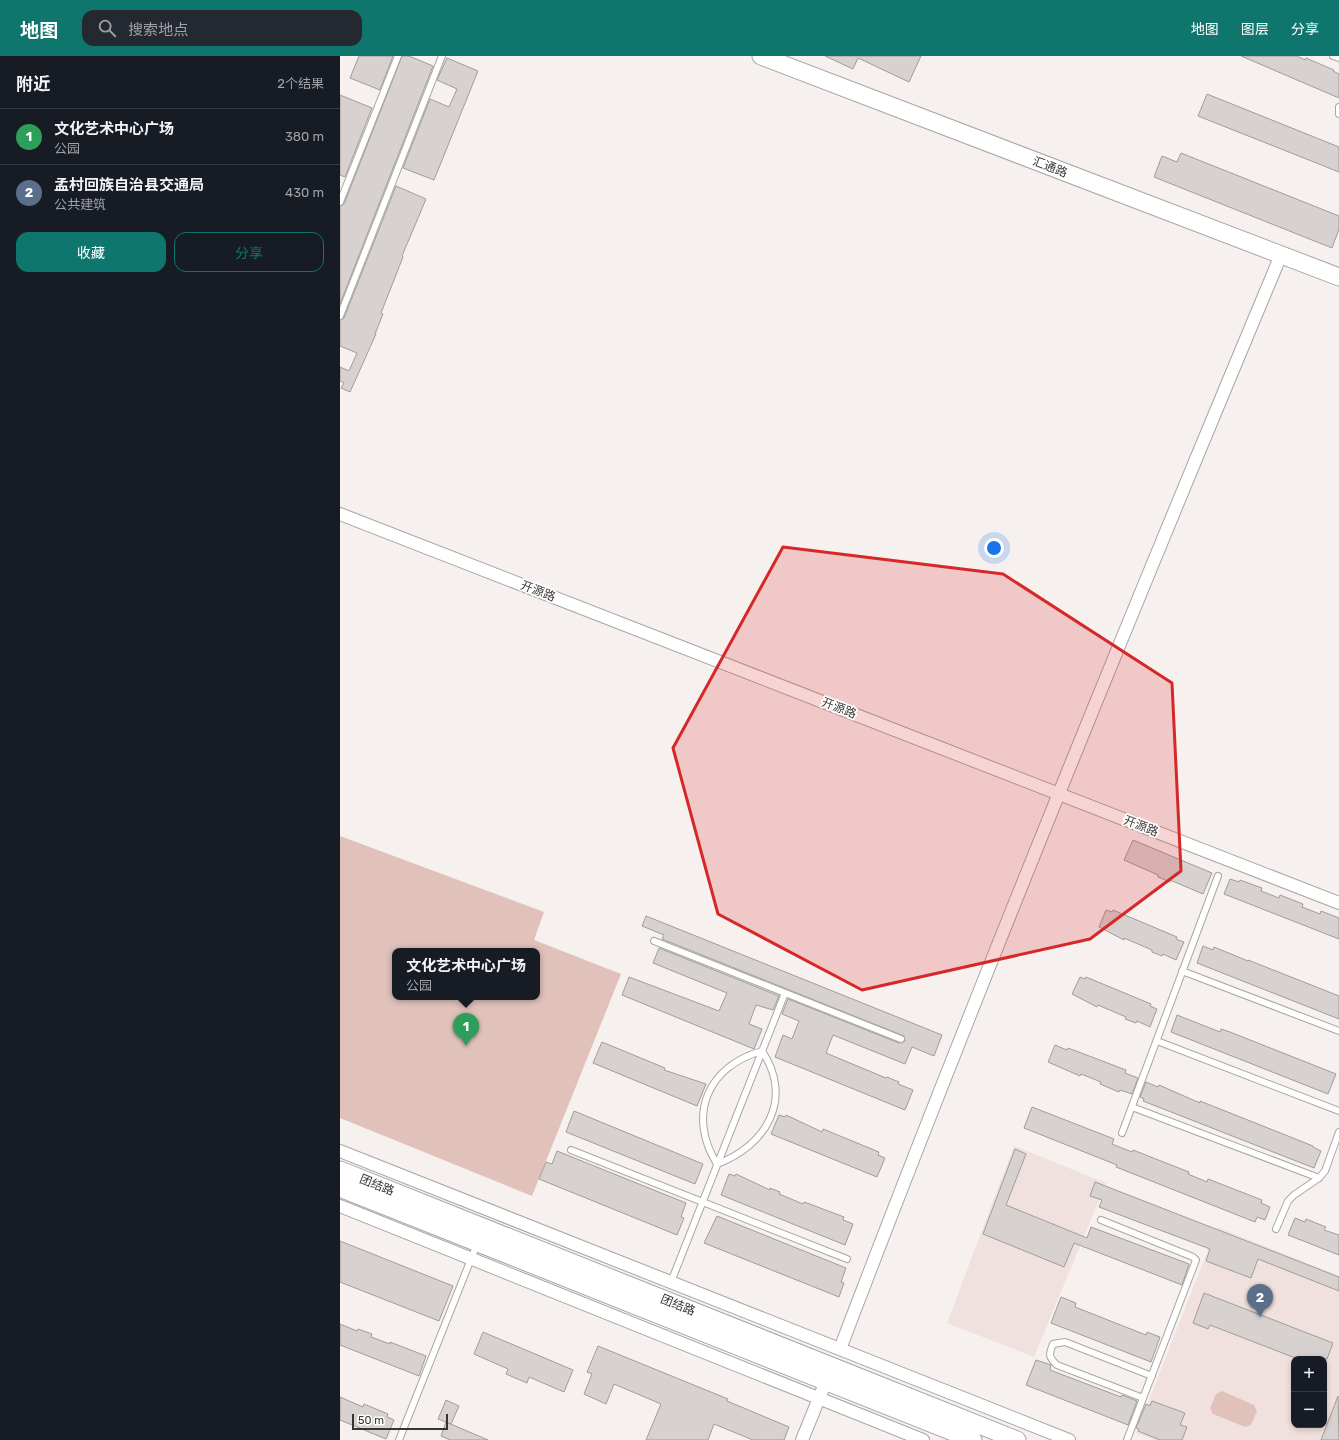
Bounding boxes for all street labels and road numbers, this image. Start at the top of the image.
street label: 汇通路 [1031,154,1069,180]
street label: 开源路 [519,578,557,604]
street label: 开源路 [820,695,858,721]
street label: 开源路 [1122,813,1160,839]
street label: 团结路 [358,1172,396,1198]
street label: 团结路 [659,1292,697,1318]

